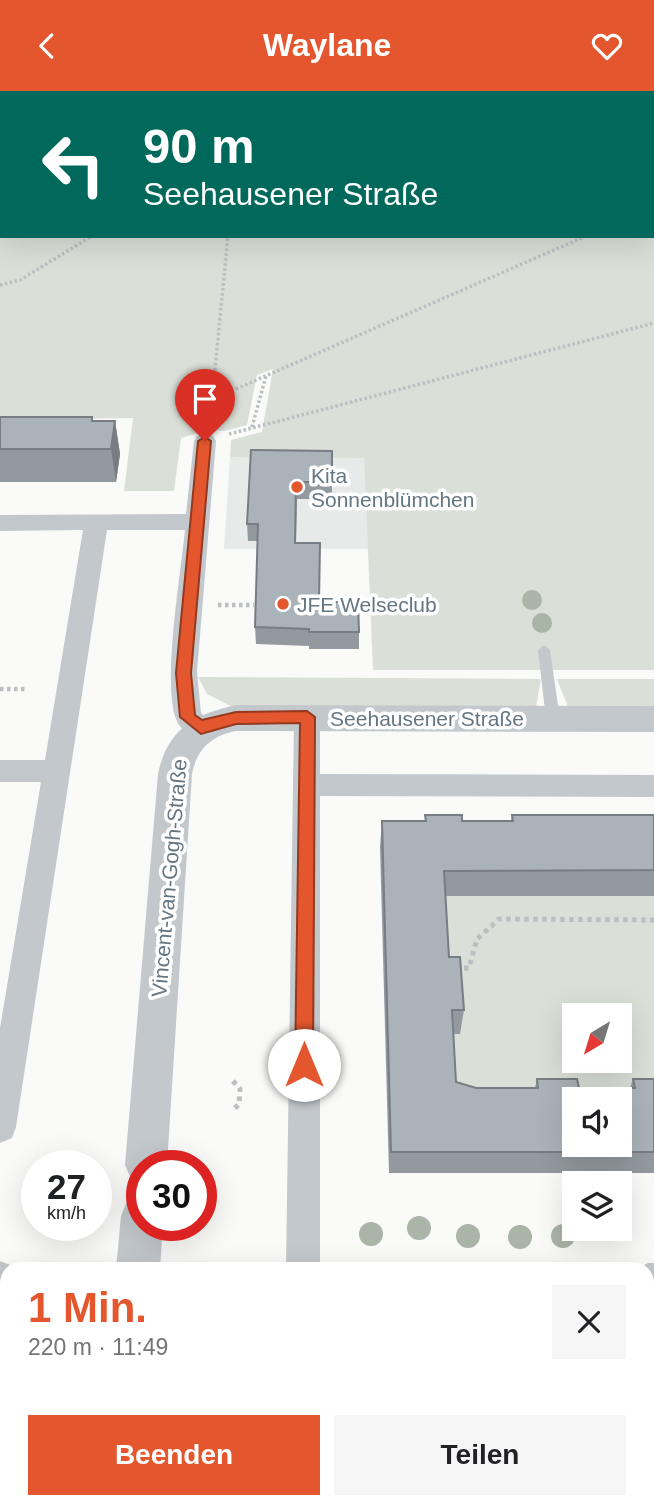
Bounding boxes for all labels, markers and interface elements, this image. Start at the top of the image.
icon: back [28,27,66,65]
text: Waylane [263,27,391,63]
icon: heart [588,27,626,65]
icon: left [28,119,119,210]
text: 90 m [143,119,255,173]
text: Seehausener Straße [143,176,438,212]
pin [175,369,235,441]
icon: arrive [186,380,224,418]
place label: Kita Sonnenblümchen [311,464,474,511]
marker: Kita Sonnenblümchen [289,479,305,495]
place label: JFE Welseclub [297,593,437,616]
marker: JFE Welseclub [275,596,291,612]
street label: Seehausener Straße [330,707,524,730]
street label: Vincent-van-Gogh-Straße [147,758,191,998]
north arrow [562,1003,632,1073]
map controls [562,1003,632,1241]
position arrow [267,1028,341,1102]
button: sound [562,1087,632,1157]
speed limit sign: 30 [126,1150,217,1241]
text: 27 [47,1167,86,1206]
button: layers [562,1171,632,1241]
text: km/h [47,1203,86,1223]
text: 1 Min. [28,1284,147,1331]
button: close [552,1285,626,1359]
text: 220 m · 11:49 [28,1334,168,1360]
button: Beenden [28,1415,320,1495]
button: Teilen [334,1415,626,1495]

